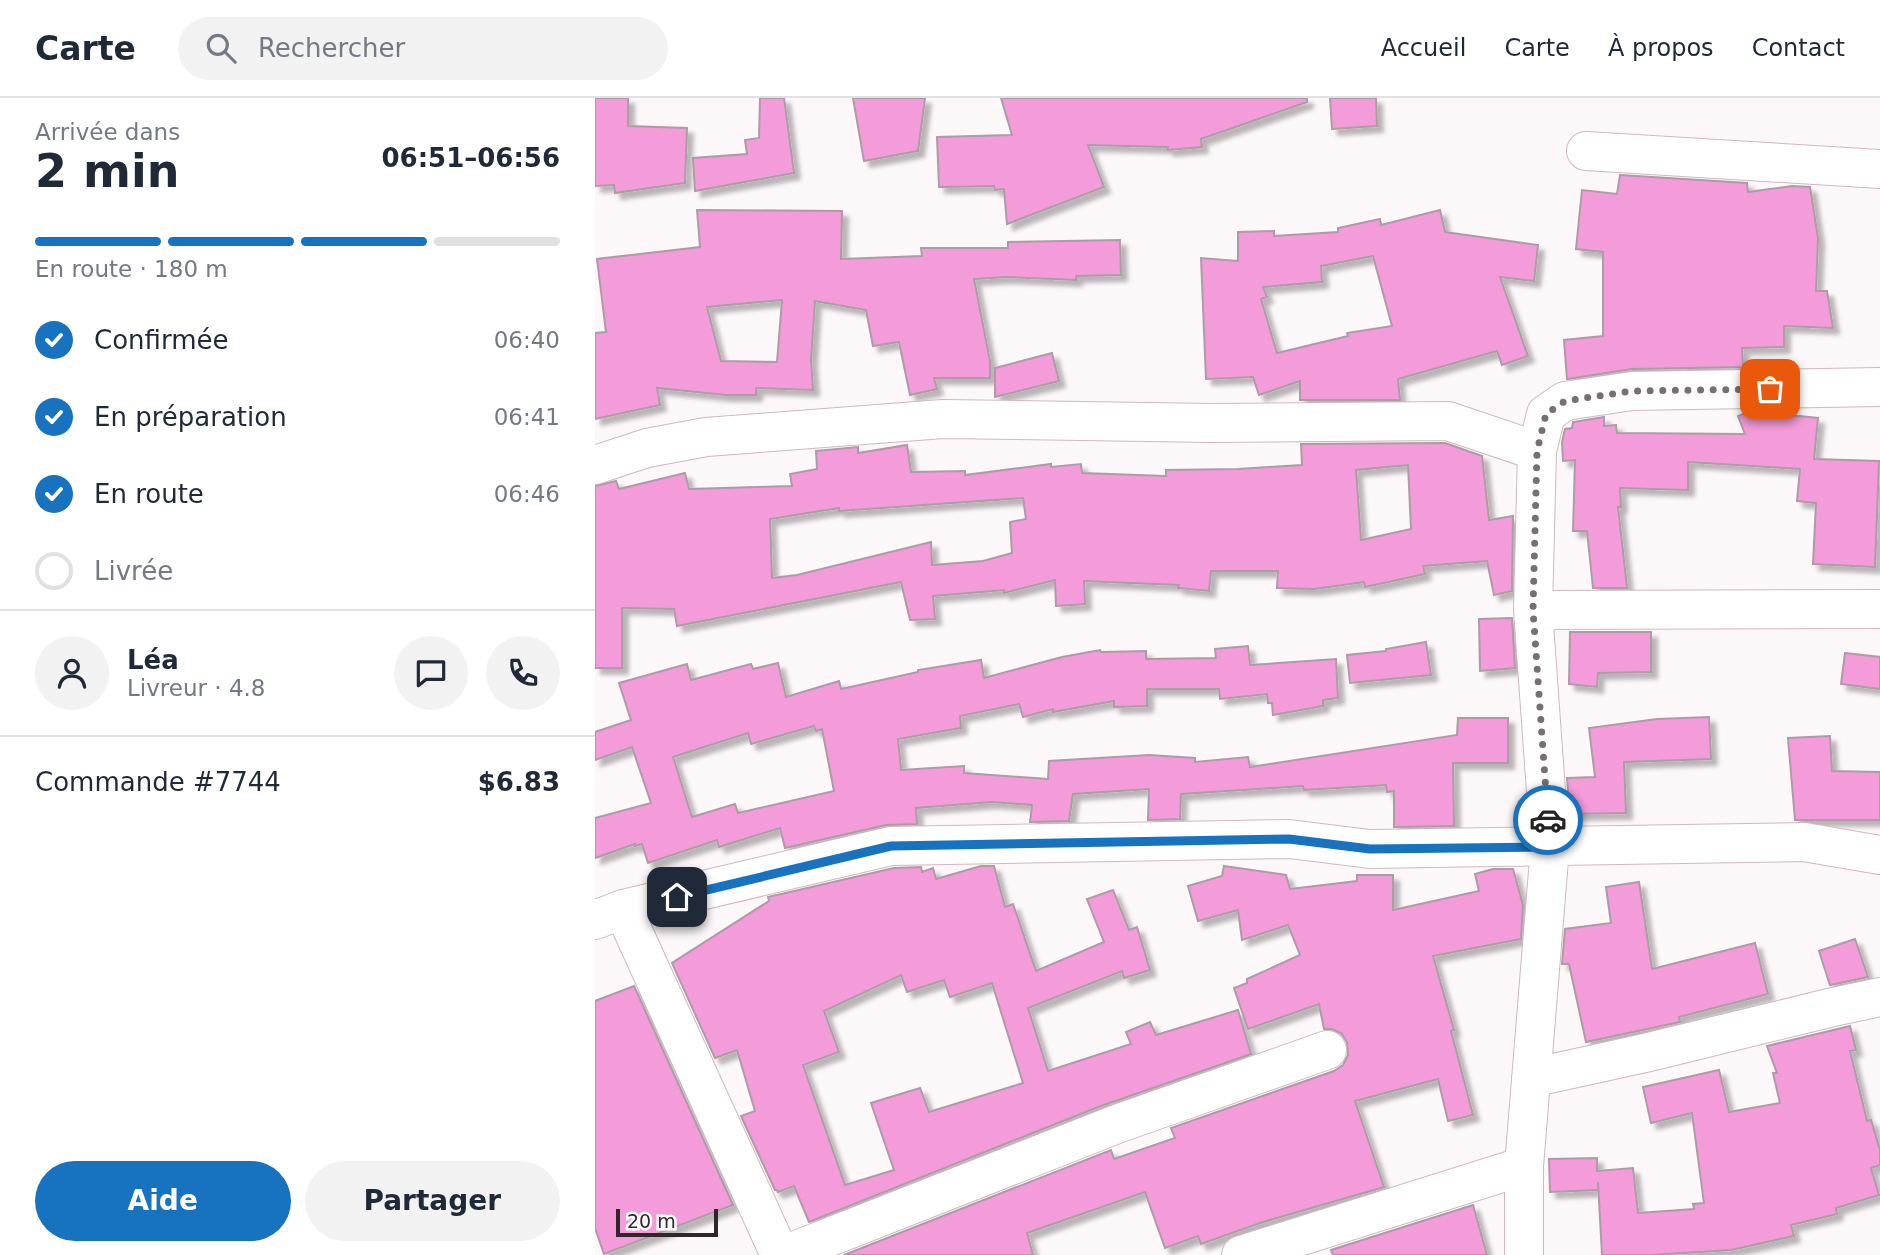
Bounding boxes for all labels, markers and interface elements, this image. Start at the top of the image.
search box [178,17,668,80]
text: Carte [35,29,136,68]
icon: search [202,29,240,67]
text: Rechercher [258,33,405,63]
text: Accueil [1381,34,1466,62]
text: Carte [1504,34,1570,62]
text: À propos [1608,34,1714,62]
text: Contact [1752,34,1845,62]
text: Arrivée dans [35,119,180,145]
text: 06:51–06:56 [381,143,560,173]
text: 2 min [35,144,179,198]
text: En route · 180 m [35,256,228,282]
icon: check [35,321,73,359]
text: Confirmée [94,325,228,355]
text: 06:40 [494,327,560,353]
pin [1740,359,1800,419]
icon: bag [1751,370,1789,408]
icon: check [35,398,73,436]
text: En préparation [94,402,287,432]
text: 06:41 [494,404,560,430]
icon: check [35,475,73,513]
text: En route [94,479,204,509]
text: 06:46 [494,481,560,507]
text: Livrée [94,556,173,586]
button: person [35,636,109,710]
button: chat [394,636,468,710]
button: phone [486,636,560,710]
text: Léa [127,645,179,675]
text: Livreur · 4.8 [127,675,265,701]
text: Commande #7744 [35,767,281,797]
text: $6.83 [478,767,560,797]
courier [1513,785,1583,855]
icon: car [1529,801,1567,839]
pin [647,867,707,927]
icon: home [658,878,696,916]
button: Aide [35,1161,291,1241]
button: Partager [305,1161,560,1241]
scale bar [616,1206,717,1238]
text: 20 m [627,1210,676,1232]

